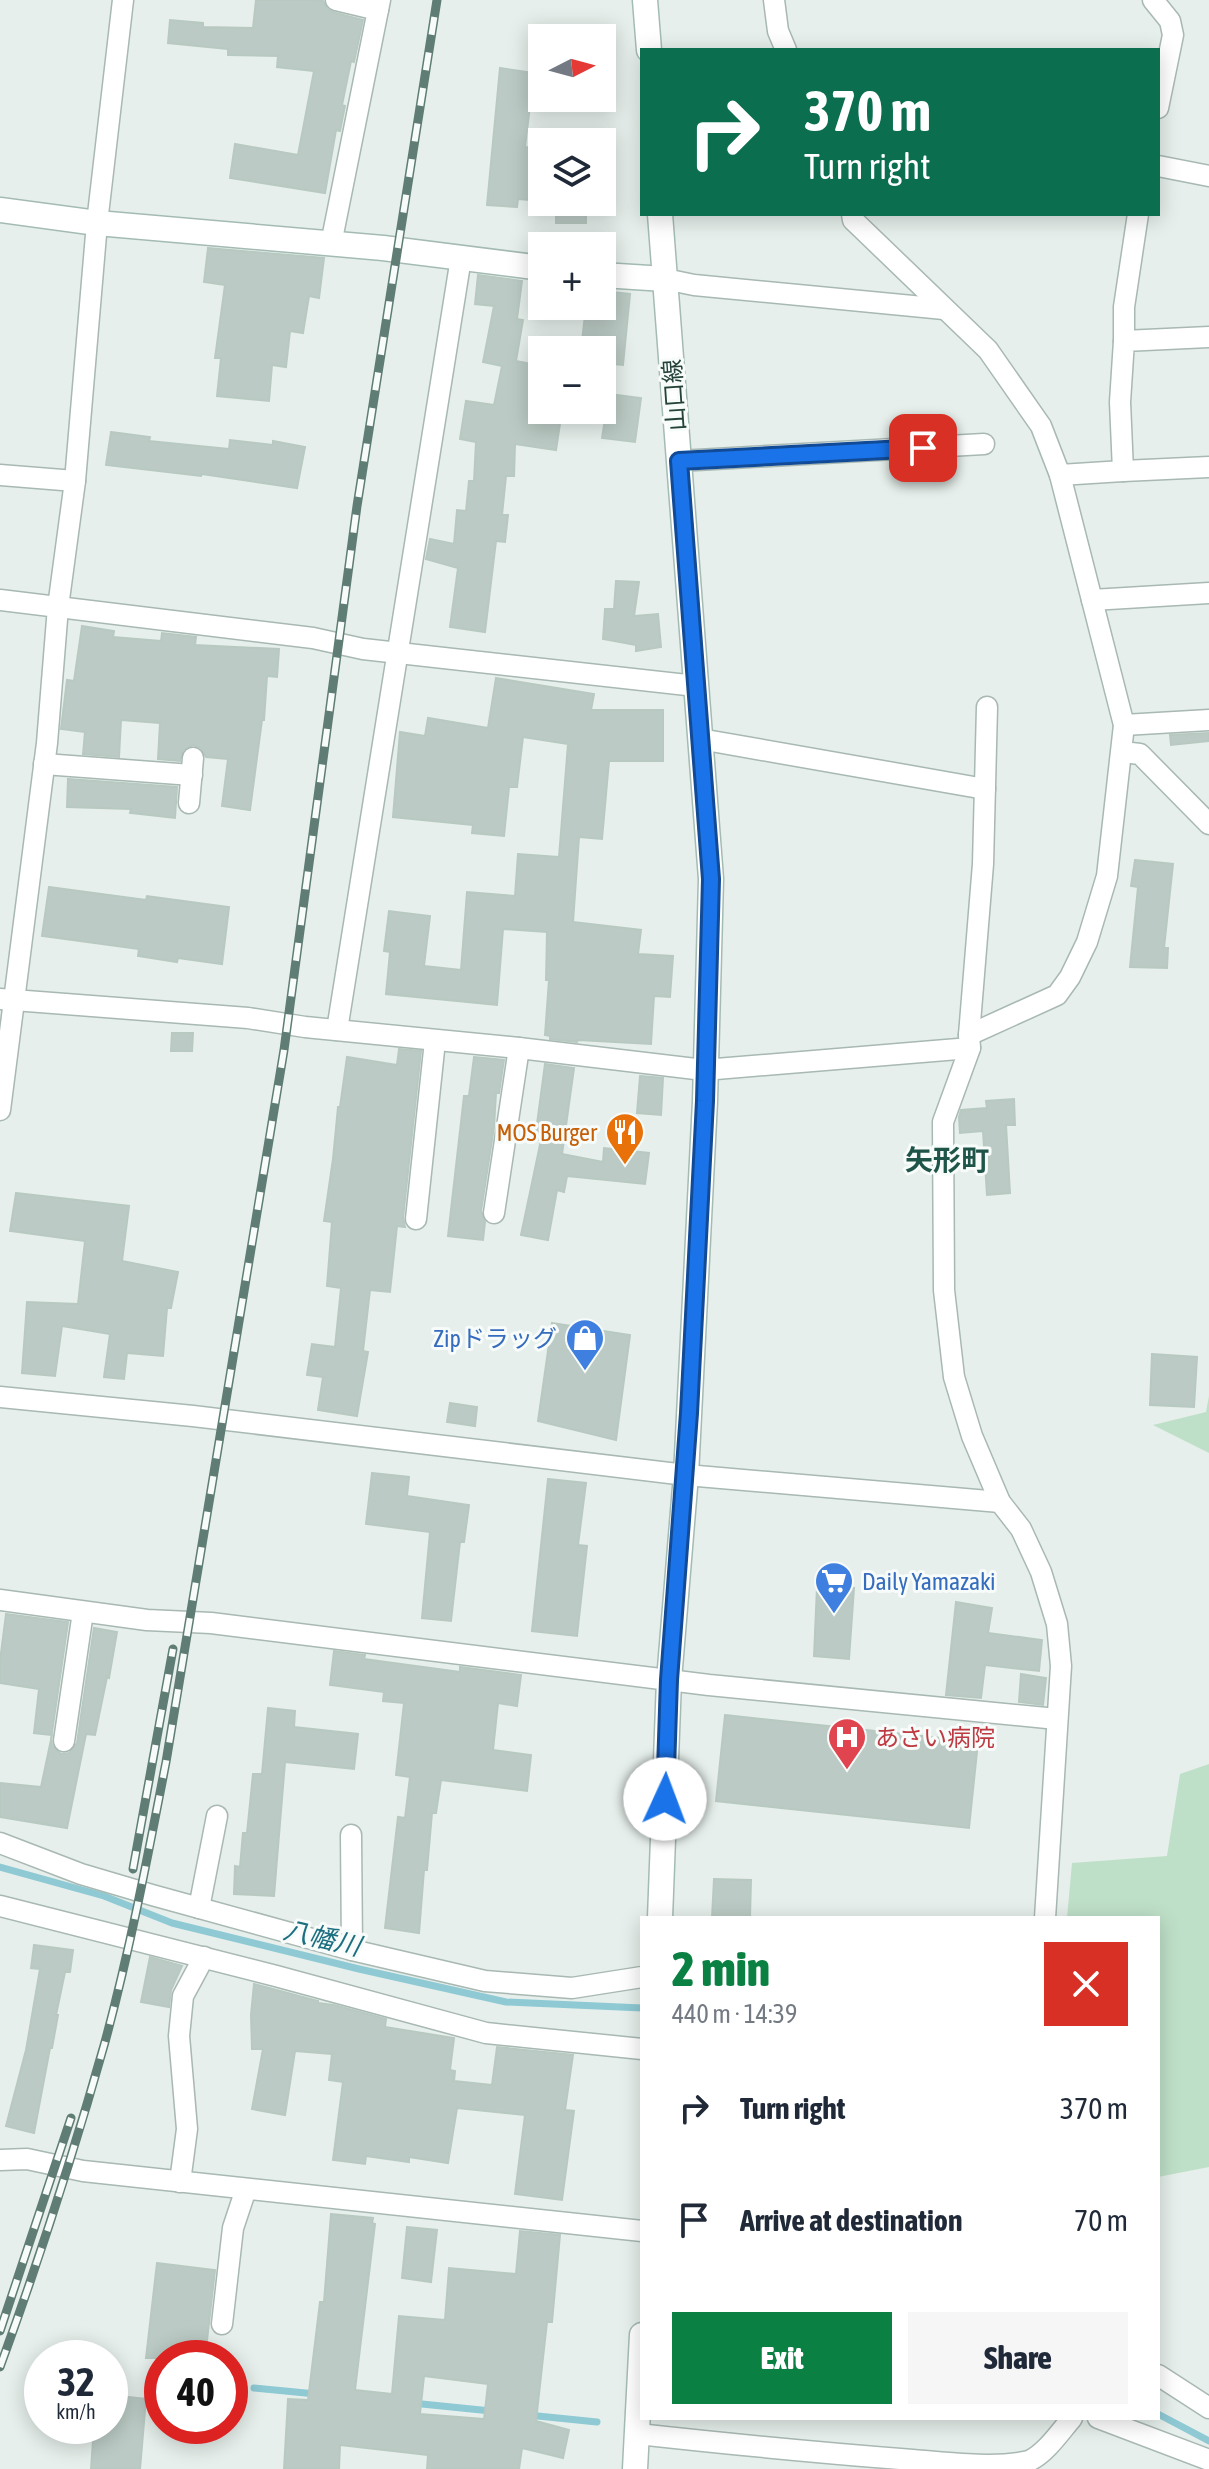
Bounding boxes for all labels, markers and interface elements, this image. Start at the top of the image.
north arrow [528,24,616,112]
map controls [528,24,616,424]
text: 370 m [804,79,931,143]
icon: right [672,80,776,184]
button: layers [528,128,616,216]
text: Turn right [804,145,931,187]
button: + [528,232,616,320]
button: − [528,336,616,424]
street label: 山口線 [658,358,690,432]
pin [889,414,957,482]
icon: arrive [901,426,945,470]
restaurant icon: MOS Burger [604,1111,646,1166]
place label: MOS Burger [496,1119,598,1146]
district label: 矢形町 [905,1144,989,1176]
shop icon: Zipドラッグ [564,1317,606,1372]
place label: Zipドラッグ [433,1325,557,1352]
supermarket icon: Daily Yamazaki [813,1560,855,1615]
place label: Daily Yamazaki [862,1568,995,1595]
hospital icon: あさい病院 [826,1716,868,1771]
place label: あさい病院 [875,1724,995,1751]
position arrow [623,1757,707,1841]
water label: 八幡川 [281,1915,366,1962]
text: 2 min [672,1941,770,1996]
button: close [1044,1942,1128,2026]
text: 440 m · 14:39 [672,1999,797,2029]
icon: right [672,2086,716,2130]
text: Turn right [740,2091,846,2125]
text: 370 m [1060,2091,1128,2125]
icon: arrive [672,2198,716,2242]
text: Arrive at destination [740,2203,962,2237]
text: 70 m [1074,2203,1128,2237]
button: Exit [672,2312,892,2404]
button: Share [908,2312,1128,2404]
speed limit sign: 40 [144,2340,248,2444]
text: 32 [57,2359,95,2404]
text: km/h [56,2400,96,2423]

